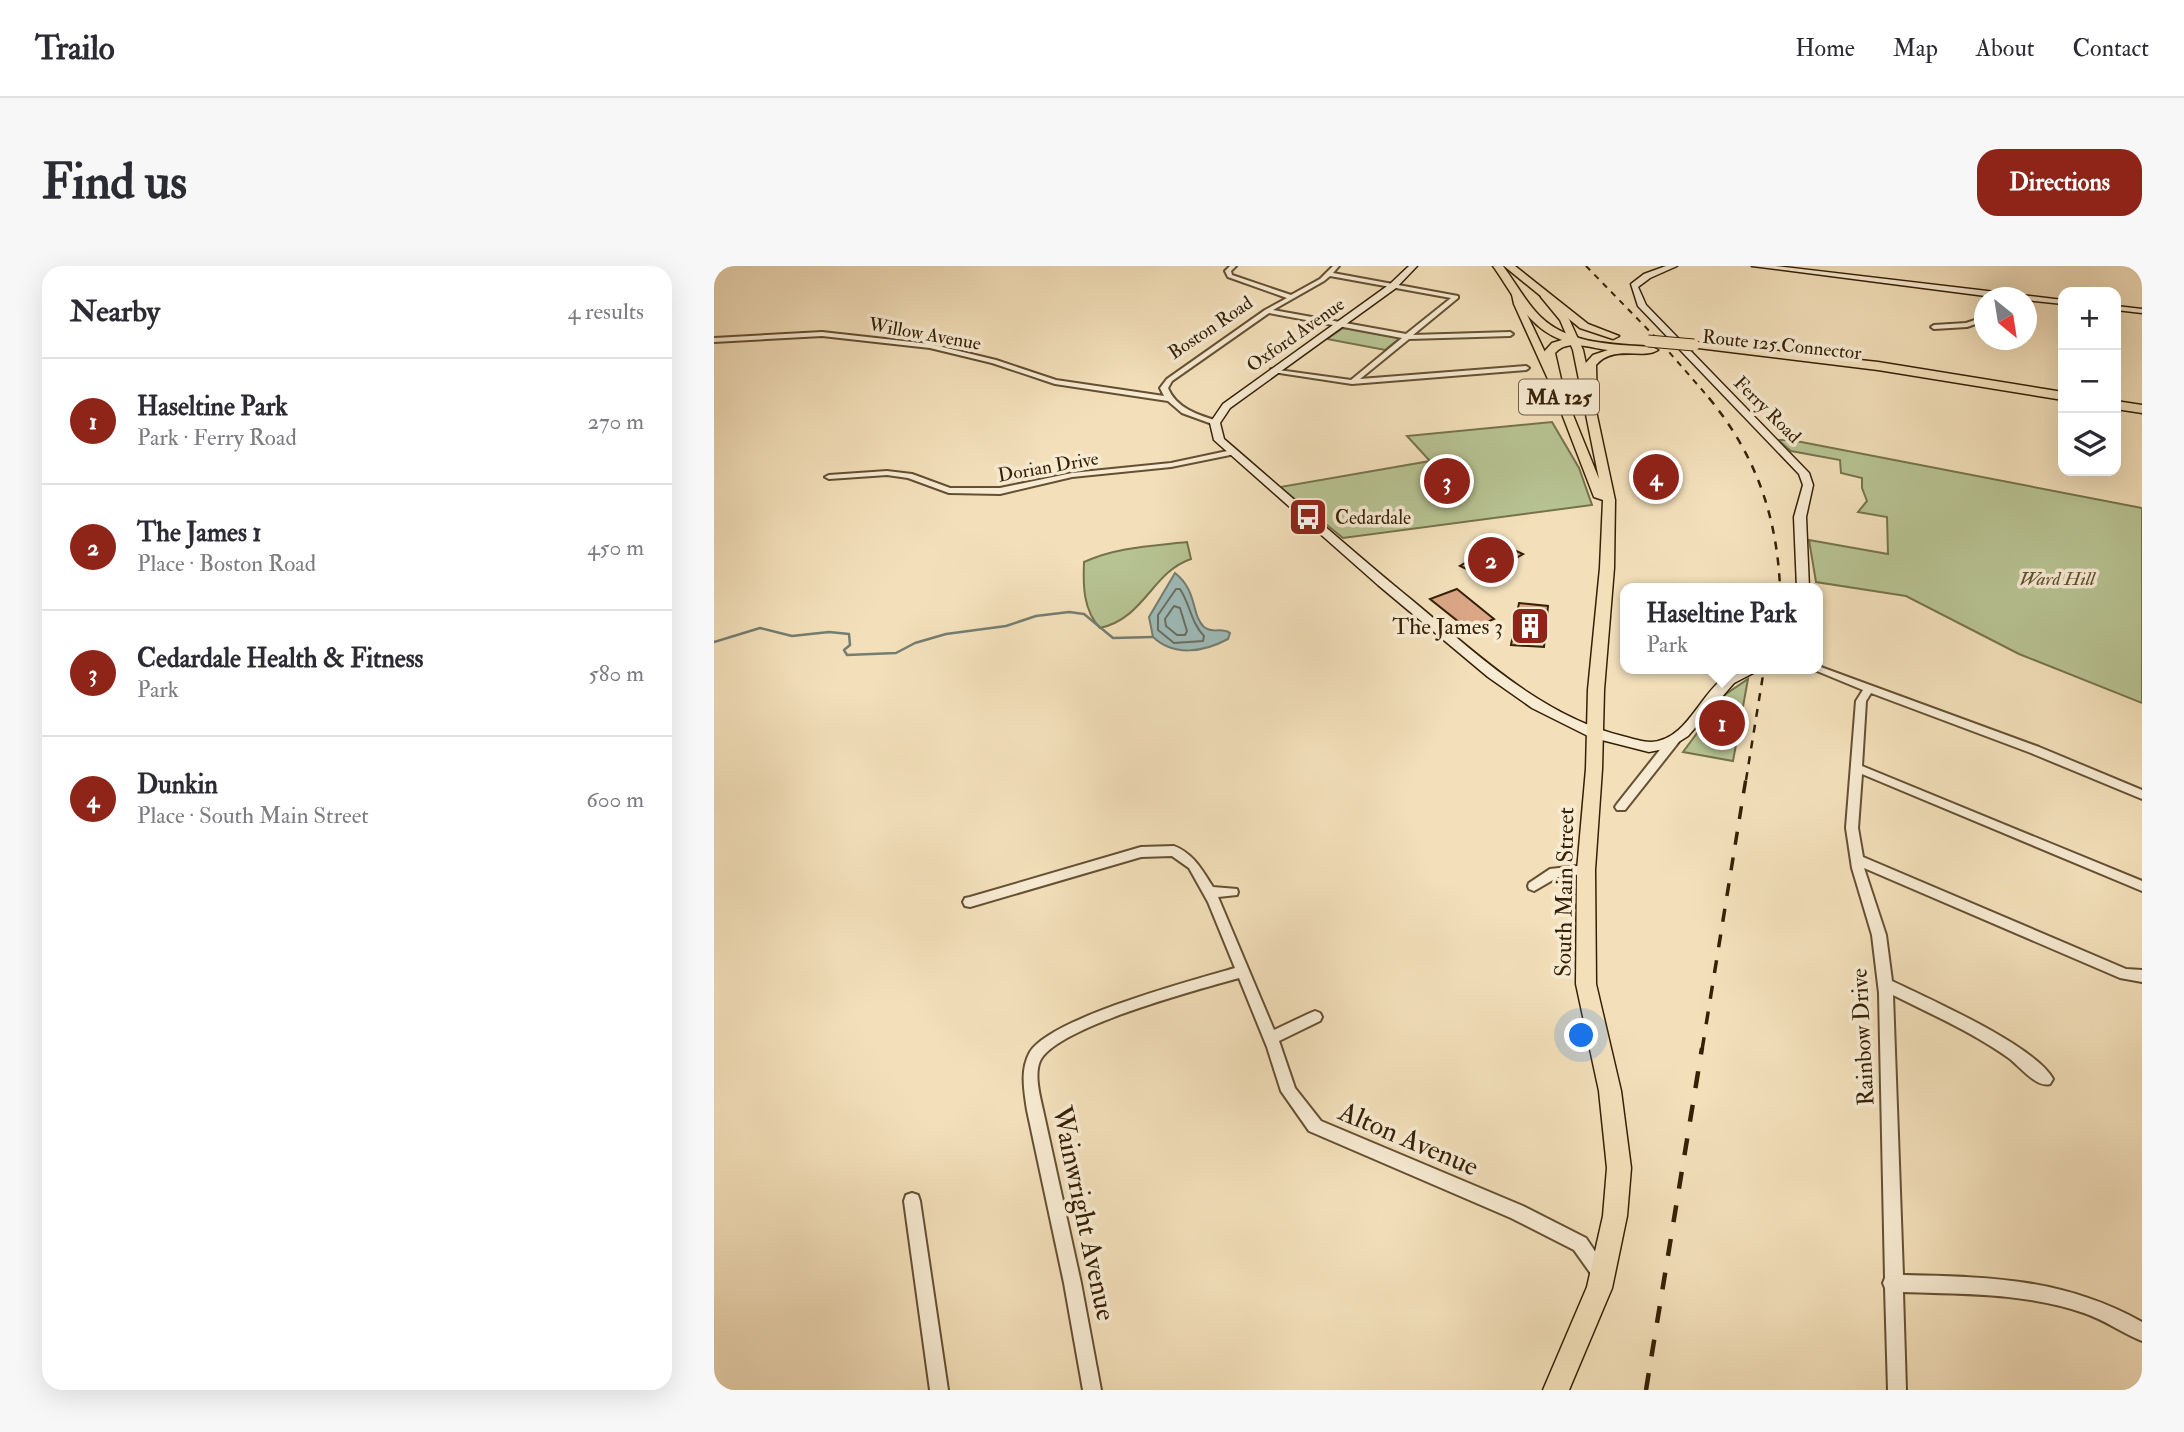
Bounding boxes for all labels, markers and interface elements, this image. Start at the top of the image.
text: Trailo [35,28,115,69]
text: Home [1795,33,1855,64]
text: Map [1893,33,1938,64]
text: About [1976,33,2035,64]
text: Contact [2073,33,2149,64]
button: Directions [1977,149,2142,216]
text: Find us [42,152,187,213]
north arrow [1974,287,2037,350]
map controls [2058,287,2121,476]
button: + [2058,287,2121,350]
street label: Boston Road [1164,290,1258,365]
street label: Oxford Avenue [1242,292,1349,377]
text: Nearby [70,293,160,330]
text: 4 results [568,297,644,326]
street label: Willow Avenue [866,312,983,356]
street label: Route 125 Connector [1701,325,1863,365]
button: − [2058,350,2121,413]
street label: Ferry Road [1729,371,1807,449]
road number: MA 125 [1519,380,1599,414]
text: Haseltine Park [137,391,288,423]
text: 1 [89,407,97,436]
text: 270 m [587,407,644,436]
button: layers [2058,413,2121,476]
text: Park · Ferry Road [137,423,297,452]
street label: Dorian Drive [996,446,1100,488]
pin: 4 [1633,451,1679,503]
pin: 3 [1424,455,1470,507]
bus stop icon: Cedardale [1287,496,1329,538]
place label: Cedardale [1335,506,1411,530]
text: The James 1 [137,517,262,549]
text: 2 [87,533,99,562]
text: 450 m [587,533,644,562]
pin: 2 [1468,534,1514,586]
text: Place · Boston Road [137,549,316,578]
park label: Ward Hill [2019,567,2096,591]
popup [1620,583,1823,674]
text: Haseltine Park [1646,598,1797,630]
building icon: The James 3 [1509,605,1551,647]
place label: The James 3 [1392,612,1503,641]
text: Park [1646,630,1688,659]
text: Cedardale Health & Fitness [137,643,424,675]
text: 3 [89,659,97,688]
text: 580 m [589,659,644,688]
text: Park [137,675,179,704]
pin: 1 [1699,697,1745,749]
text: Dunkin [137,769,218,801]
text: 4 [87,785,99,814]
text: 600 m [586,785,644,814]
text: Place · South Main Street [137,801,369,830]
street label: South Main Street [1549,807,1580,977]
street label: Rainbow Drive [1844,967,1881,1106]
your location [1564,1018,1598,1052]
street label: Alton Avenue [1332,1094,1484,1185]
street label: Wainwright Avenue [1043,1102,1123,1324]

